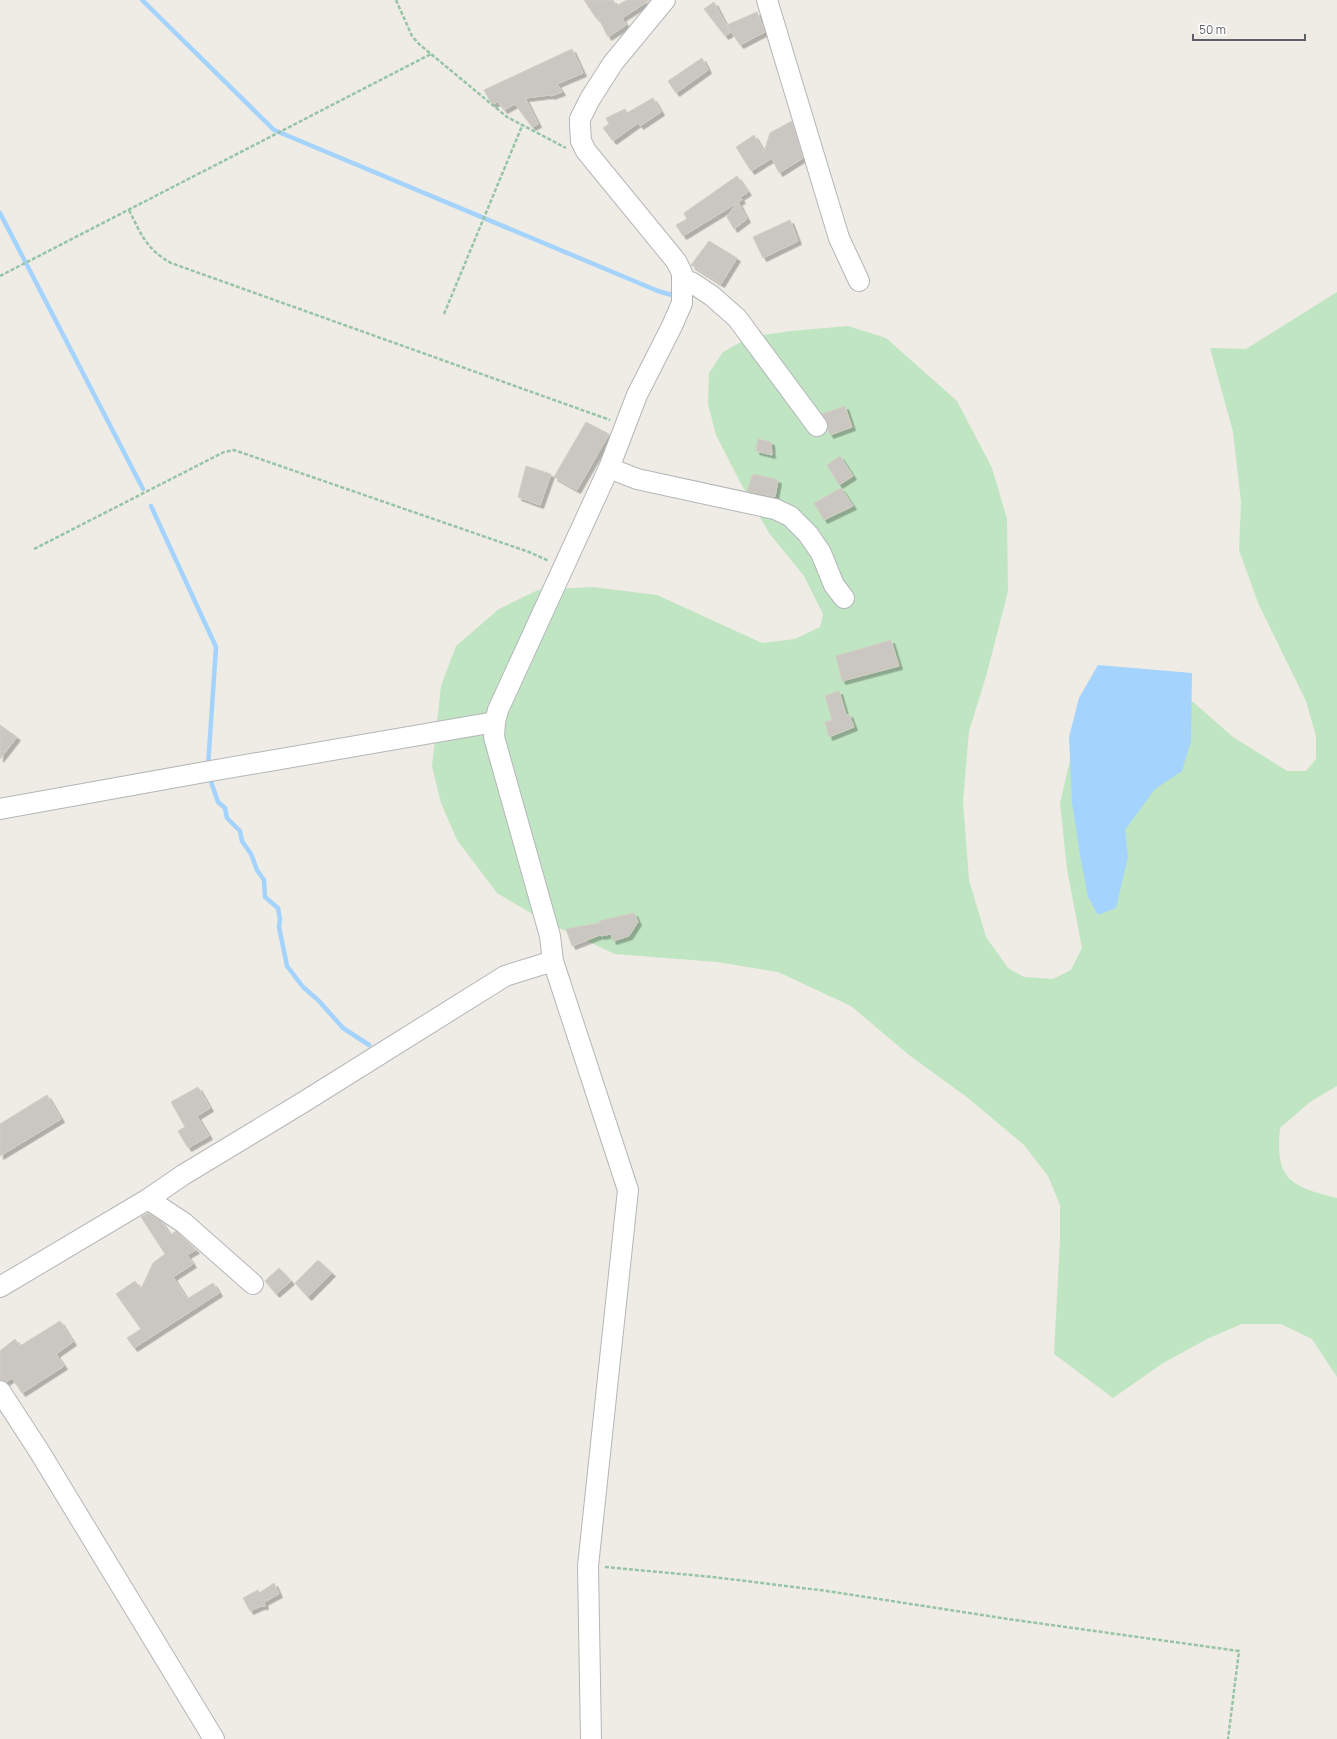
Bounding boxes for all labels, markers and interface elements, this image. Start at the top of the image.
scale bar [1193,16,1305,42]
text: 50 m [1199,21,1226,38]

